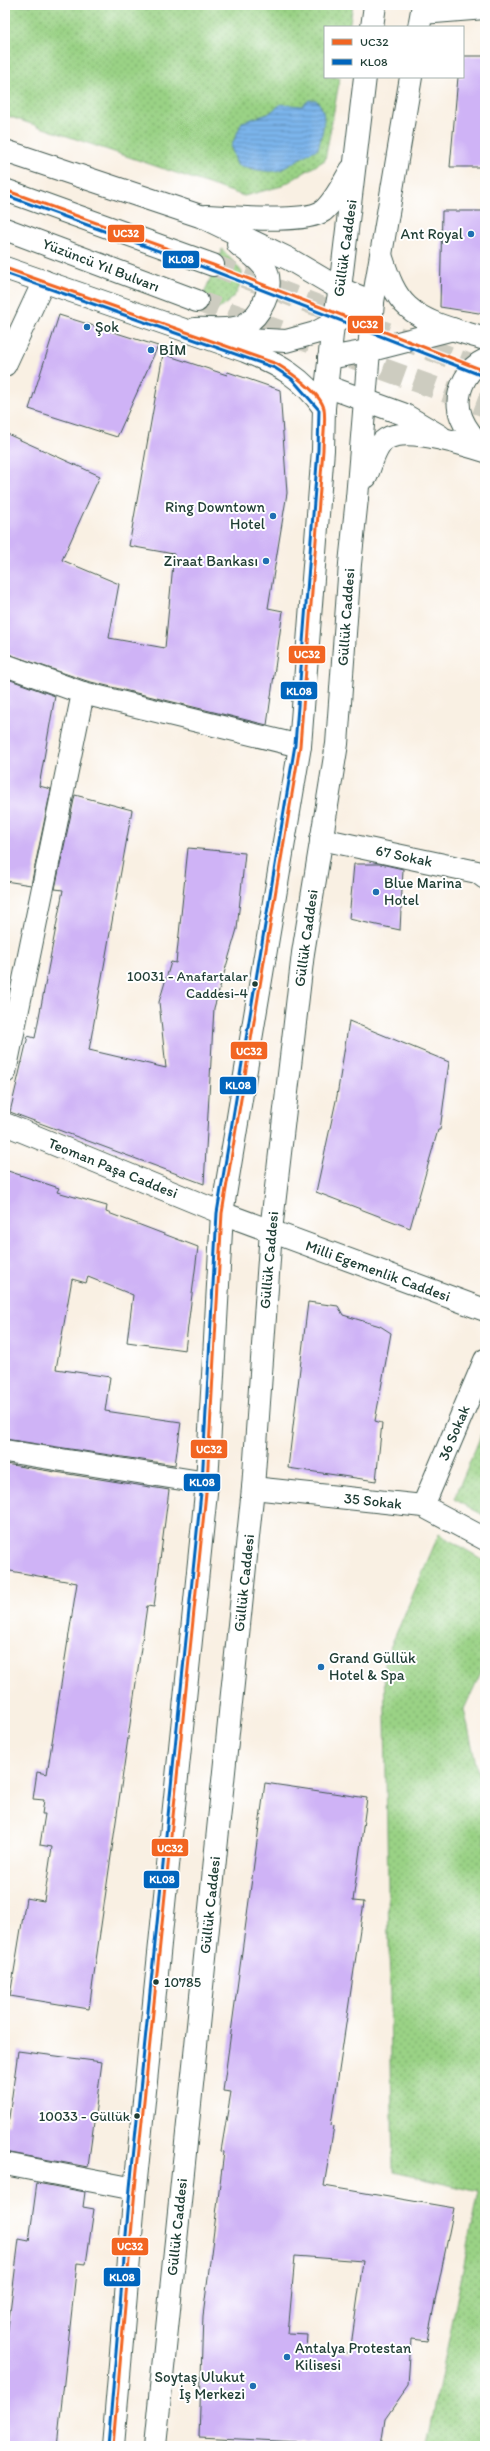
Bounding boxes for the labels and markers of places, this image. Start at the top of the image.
place label: Ant Royal [401,225,464,243]
marker: Ant Royal [466,229,476,239]
place label: Şok [95,318,119,336]
marker: Şok [82,322,92,332]
place label: BİM [159,341,186,359]
marker: BİM [146,345,156,355]
place label: Ring Downtown Hotel [165,498,266,533]
marker: Ring Downtown Hotel [268,511,278,521]
place label: Ziraat Bankası [164,552,258,570]
marker: Ziraat Bankası [261,556,271,566]
place label: Blue Marina Hotel [384,874,463,909]
marker: Blue Marina Hotel [371,887,381,897]
place label: 10031 - Anafartalar Caddesi-4 [127,968,249,1002]
marker: 10031 - Anafartalar Caddesi-4 [250,979,260,989]
place label: Grand Güllük Hotel & Spa [329,1649,416,1684]
marker: Grand Güllük Hotel & Spa [316,1662,326,1672]
place label: 10785 [164,1974,201,1991]
marker: 10785 [151,1977,161,1987]
place label: 10033 - Güllük [39,2108,131,2125]
marker: 10033 - Güllük [132,2111,142,2121]
place label: Antalya Protestan Kilisesi [295,2339,412,2374]
marker: Antalya Protestan Kilisesi [282,2352,292,2362]
place label: Soytaş Ulukut İş Merkezi [155,2368,245,2403]
marker: Soytaş Ulukut İş Merkezi [248,2381,258,2391]

